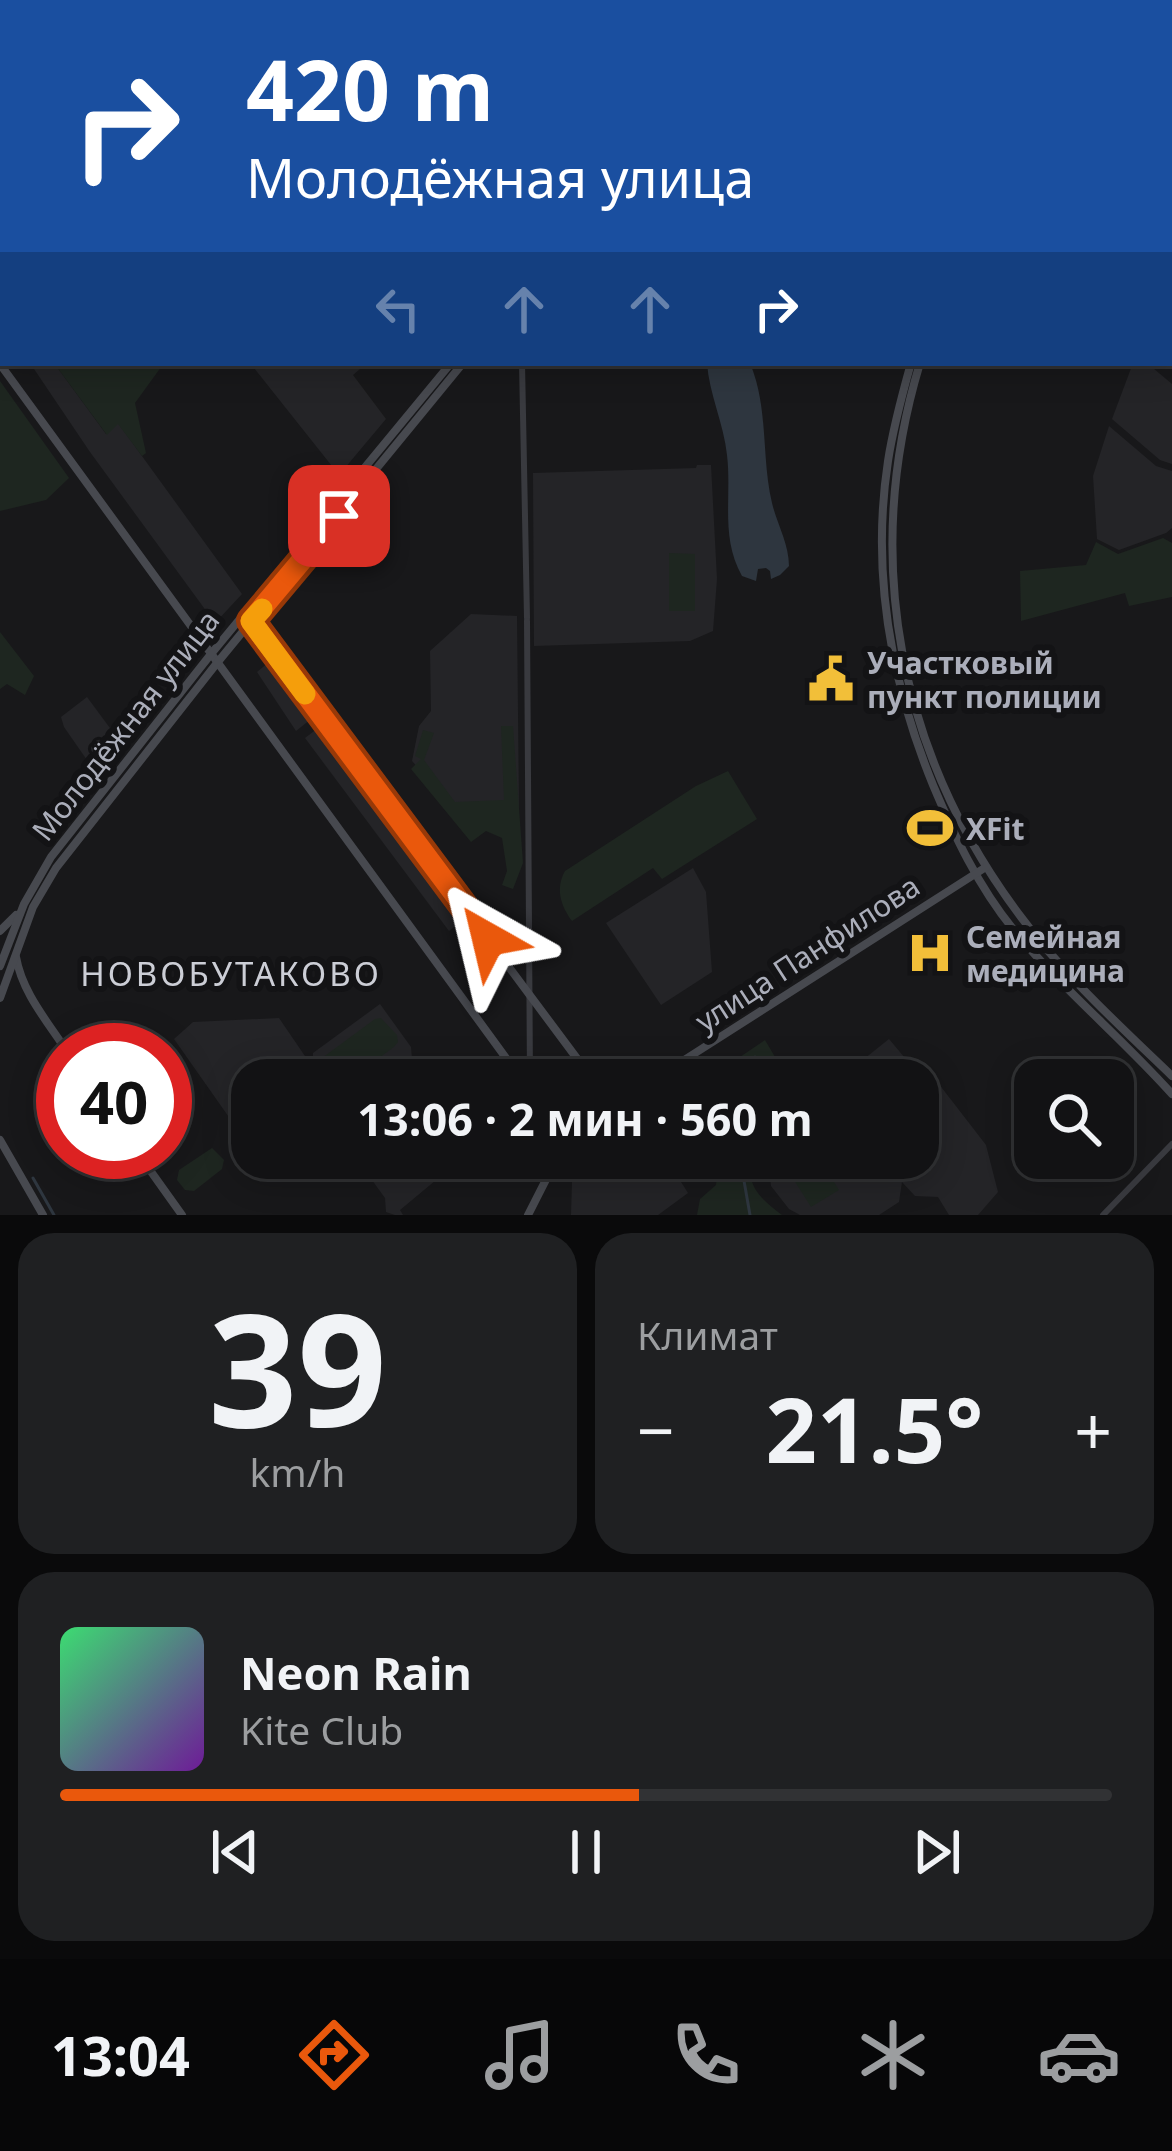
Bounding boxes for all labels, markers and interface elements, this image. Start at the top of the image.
text: 420 m [246,31,494,146]
icon: right [48,48,204,204]
text: Молодёжная улица [246,140,754,214]
icon: left [365,276,431,342]
icon: ahead [491,276,557,342]
icon: ahead [617,276,683,342]
icon: right [743,276,809,342]
pin [288,465,390,567]
icon: arrive [306,483,372,549]
street label: Молодёжная улица [22,601,228,849]
place label: Участковый пункт полиции [867,642,1102,717]
public building icon: Участковый пункт полиции [806,654,856,704]
sports icon: XFit [905,803,955,853]
place label: XFit [966,808,1025,849]
street label: улица Панфилова [687,865,927,1041]
position arrow [425,876,551,1002]
place label: Семейная медицина [966,916,1125,991]
hospital icon: Семейная медицина [905,928,955,978]
district label: НОВОБУТАКОВО [80,951,382,996]
speed limit sign: 40 [36,1023,192,1179]
map controls [1014,1059,1134,1179]
button: search [1014,1059,1134,1179]
text: 13:06 · 2 мин · 560 m [357,1088,813,1149]
text: 39 [208,1260,387,1473]
text: Климат [637,1308,778,1361]
text: 21.5° [766,1367,983,1489]
text: − [637,1384,675,1474]
text: + [1074,1384,1112,1474]
text: km/h [250,1445,345,1498]
text: Neon Rain [240,1642,472,1703]
text: Kite Club [240,1703,403,1756]
icon: previous [202,1819,268,1885]
icon: pause [553,1819,619,1885]
icon: next [904,1819,970,1885]
icon: directions [292,2013,376,2097]
icon: music [478,2013,562,2097]
icon: phone [664,2013,748,2097]
icon: climate [851,2013,935,2097]
icon: car [1037,2013,1121,2097]
text: 13:04 [51,2018,190,2092]

